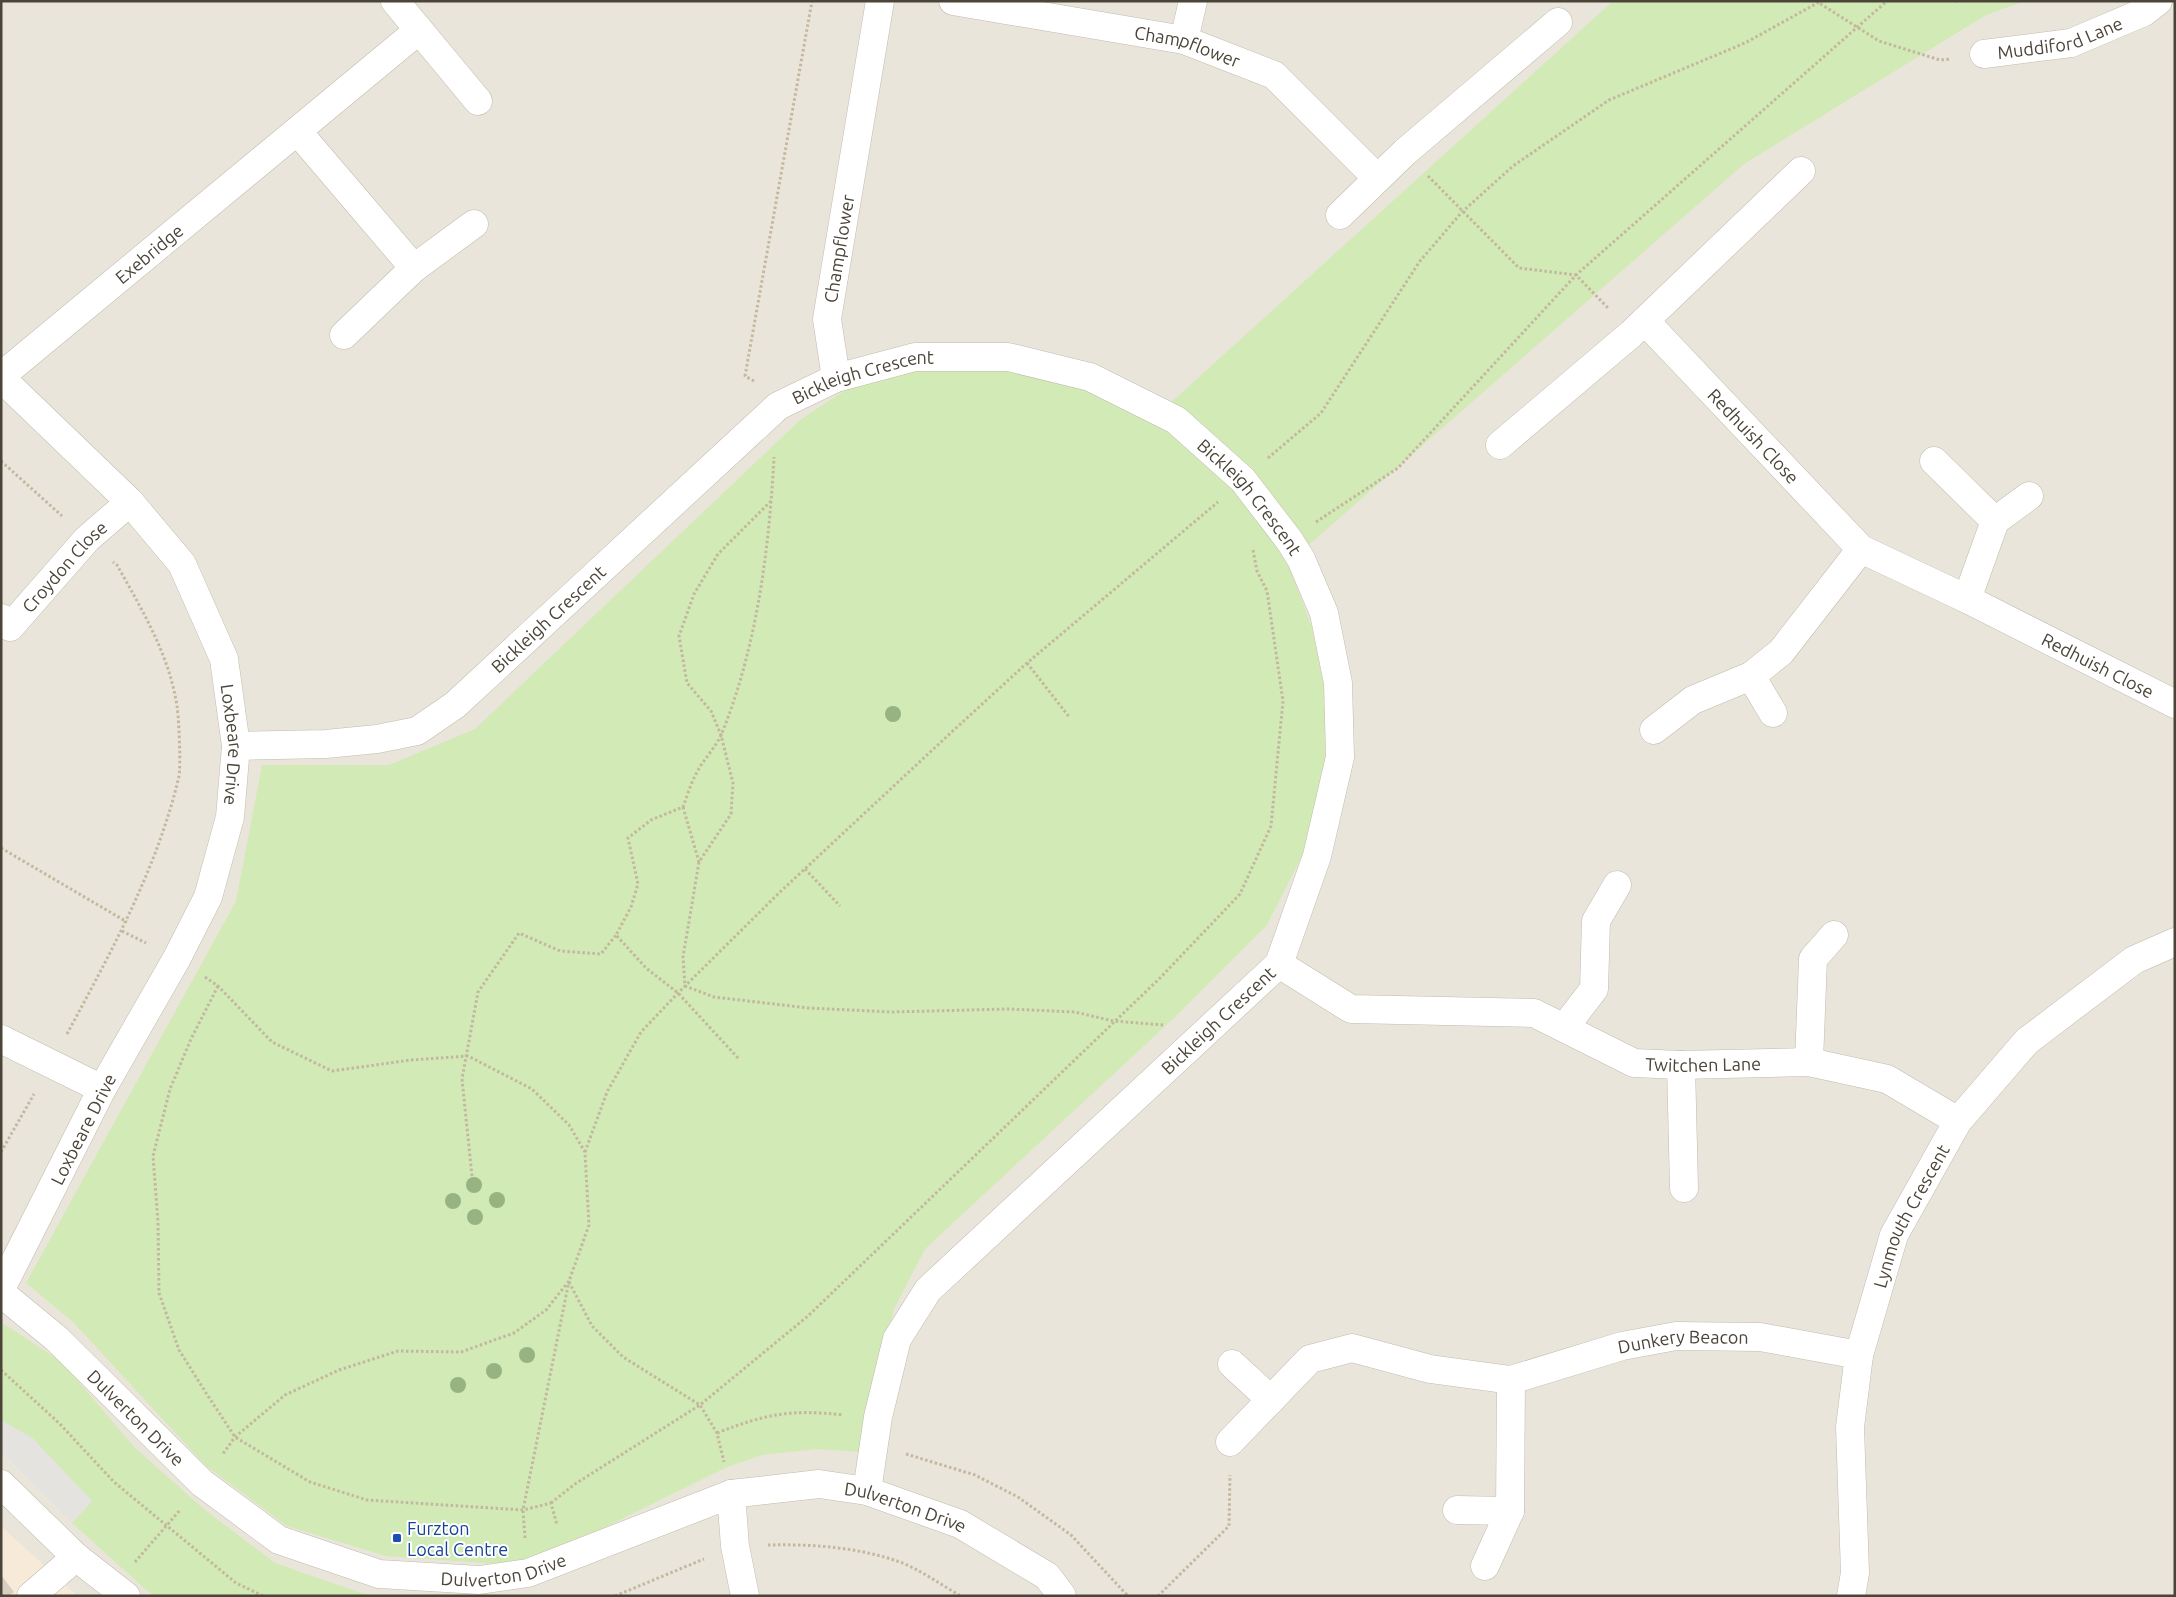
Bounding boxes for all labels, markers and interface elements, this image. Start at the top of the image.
street label: Muddiford Lane [1996,12,2125,62]
street label: Champflower [1133,22,1243,71]
street label: Champflower [820,193,858,304]
street label: Exebridge [111,220,187,287]
street label: Bickleigh Crescent [789,347,934,408]
street label: Redhuish Close [1704,384,1803,487]
street label: Bickleigh Crescent [1194,434,1306,559]
street label: Croydon Close [18,517,111,616]
street label: Bickleigh Crescent [487,561,609,677]
street label: Redhuish Close [2039,629,2157,702]
street label: Loxbeare Drive [218,683,246,806]
street label: Bickleigh Crescent [1157,962,1279,1078]
street label: Twitchen Lane [1645,1053,1761,1075]
street label: Loxbeare Drive [46,1070,120,1188]
street label: Lynmouth Crescent [1869,1141,1953,1290]
street label: Dunkery Beacon [1616,1326,1749,1357]
street label: Dulverton Drive [84,1365,189,1470]
street label: Dulverton Drive [843,1478,971,1536]
place label: Furzton Local Centre [407,1518,508,1559]
marker: Furzton Local Centre [391,1532,403,1544]
street label: Dulverton Drive [440,1549,569,1590]

